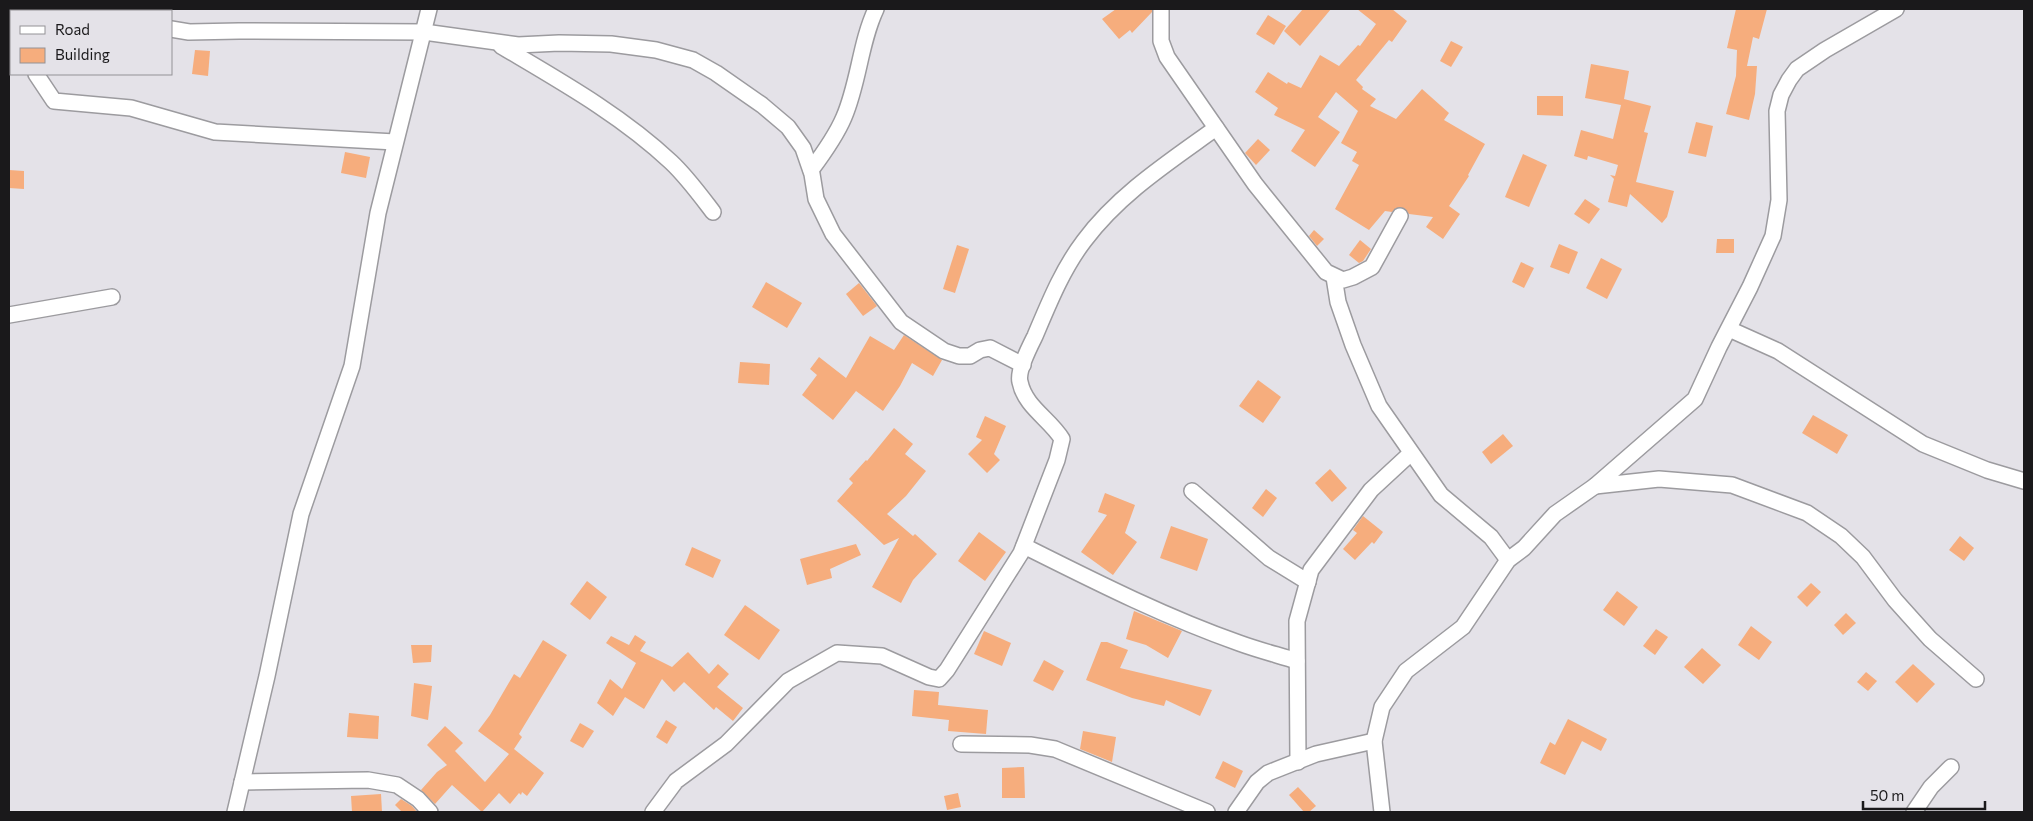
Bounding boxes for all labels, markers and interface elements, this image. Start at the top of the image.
legend [10,10,172,75]
text: Road [55,20,90,38]
text: Building [55,45,110,63]
scale bar [1863,778,1986,810]
text: 50 m [1870,786,1904,804]

